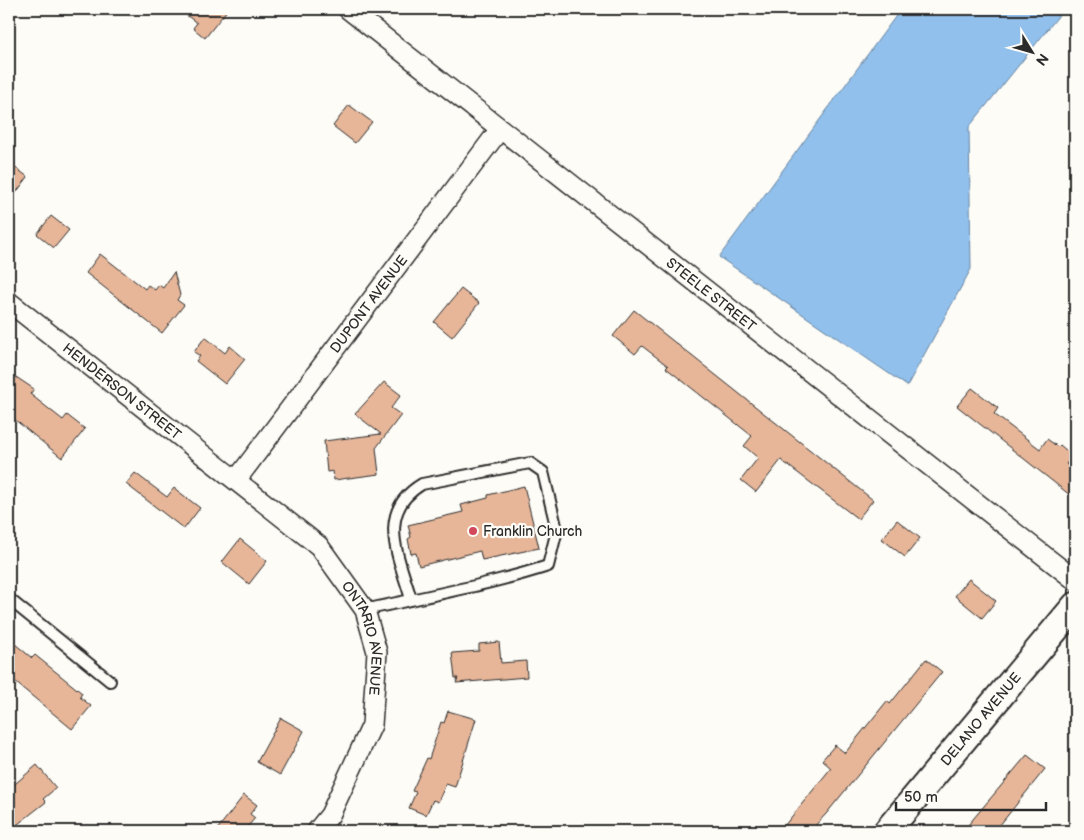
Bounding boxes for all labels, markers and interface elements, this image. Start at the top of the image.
north arrow [1006,28,1056,78]
text: N [1032,50,1052,69]
street label: DUPONT AVENUE [327,252,411,356]
street label: STEELE STREET [663,254,760,336]
street label: HENDERSON STREET [59,340,185,444]
place label: Franklin Church [483,523,583,540]
marker: Franklin Church [467,525,479,537]
street label: ONTARIO AVENUE [338,578,386,696]
street label: DELANO AVENUE [937,669,1025,769]
scale bar [896,780,1046,812]
text: 50 m [904,788,938,807]

